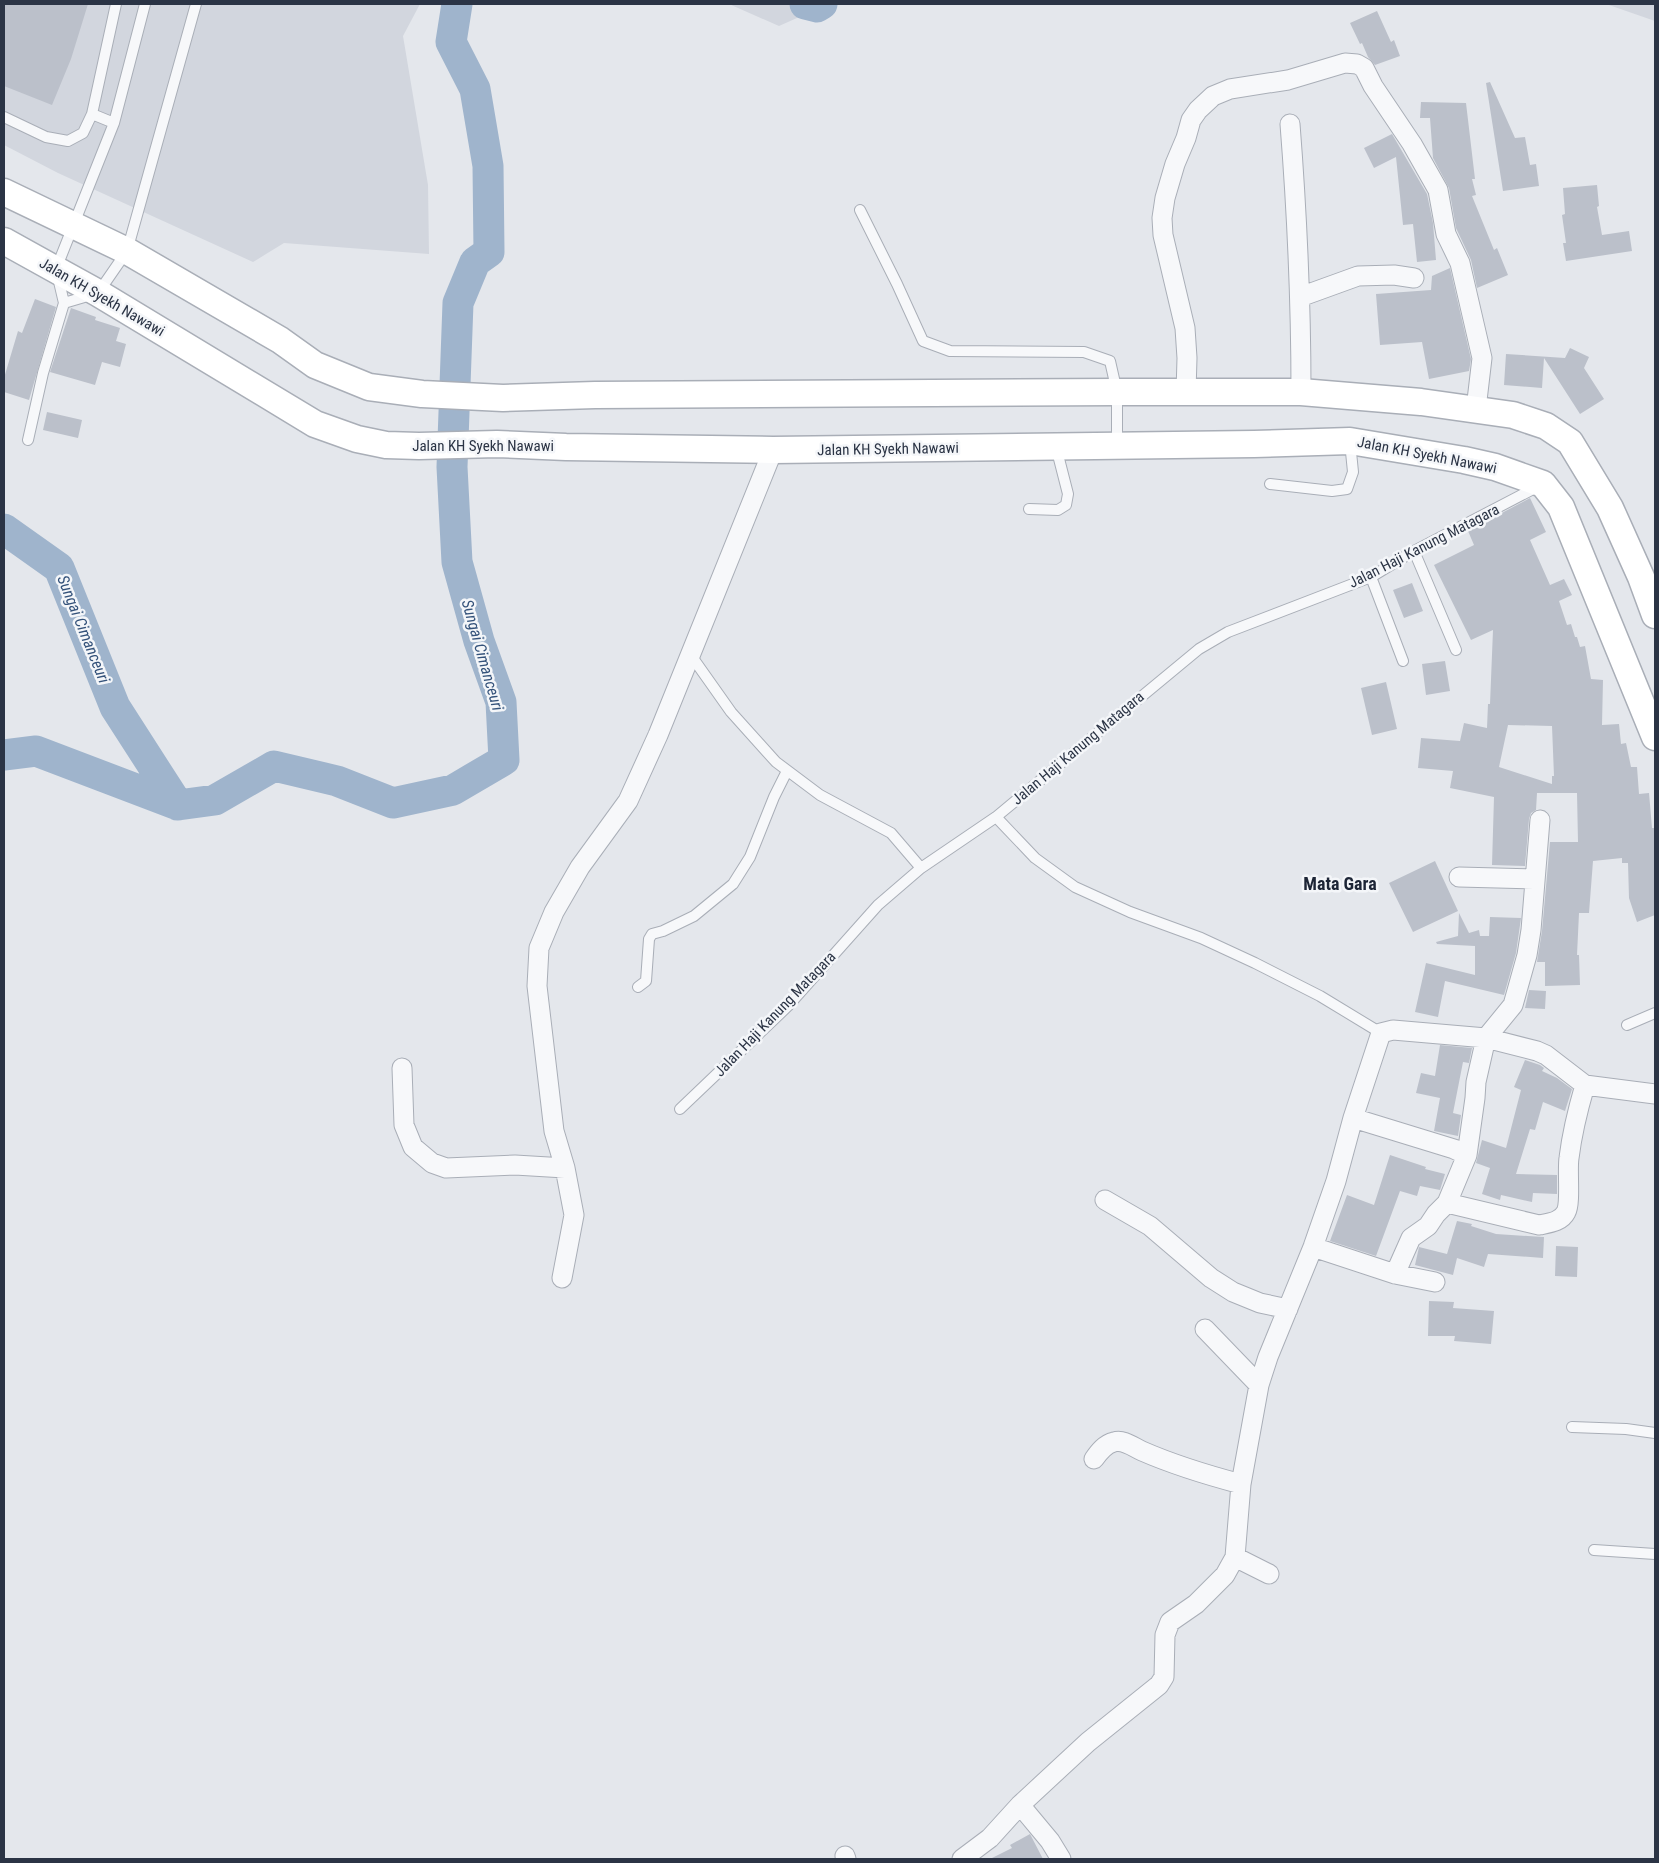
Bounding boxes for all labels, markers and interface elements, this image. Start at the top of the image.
street label: Jalan KH Syekh Nawawi [36,254,168,340]
street label: Jalan KH Syekh Nawawi [1356,433,1498,477]
street label: Jalan KH Syekh Nawawi [412,437,554,455]
street label: Jalan KH Syekh Nawawi [817,439,959,459]
street label: Jalan Haji Kanung Matagara [1346,500,1502,592]
water label: Sungai Cimanceuri [53,573,114,686]
water label: Sungai Cimanceuri [458,597,508,713]
street label: Jalan Haji Kanung Matagara [1008,688,1148,808]
district label: Mata Gara [1303,873,1377,894]
street label: Jalan Haji Kanung Matagara [711,948,839,1080]

